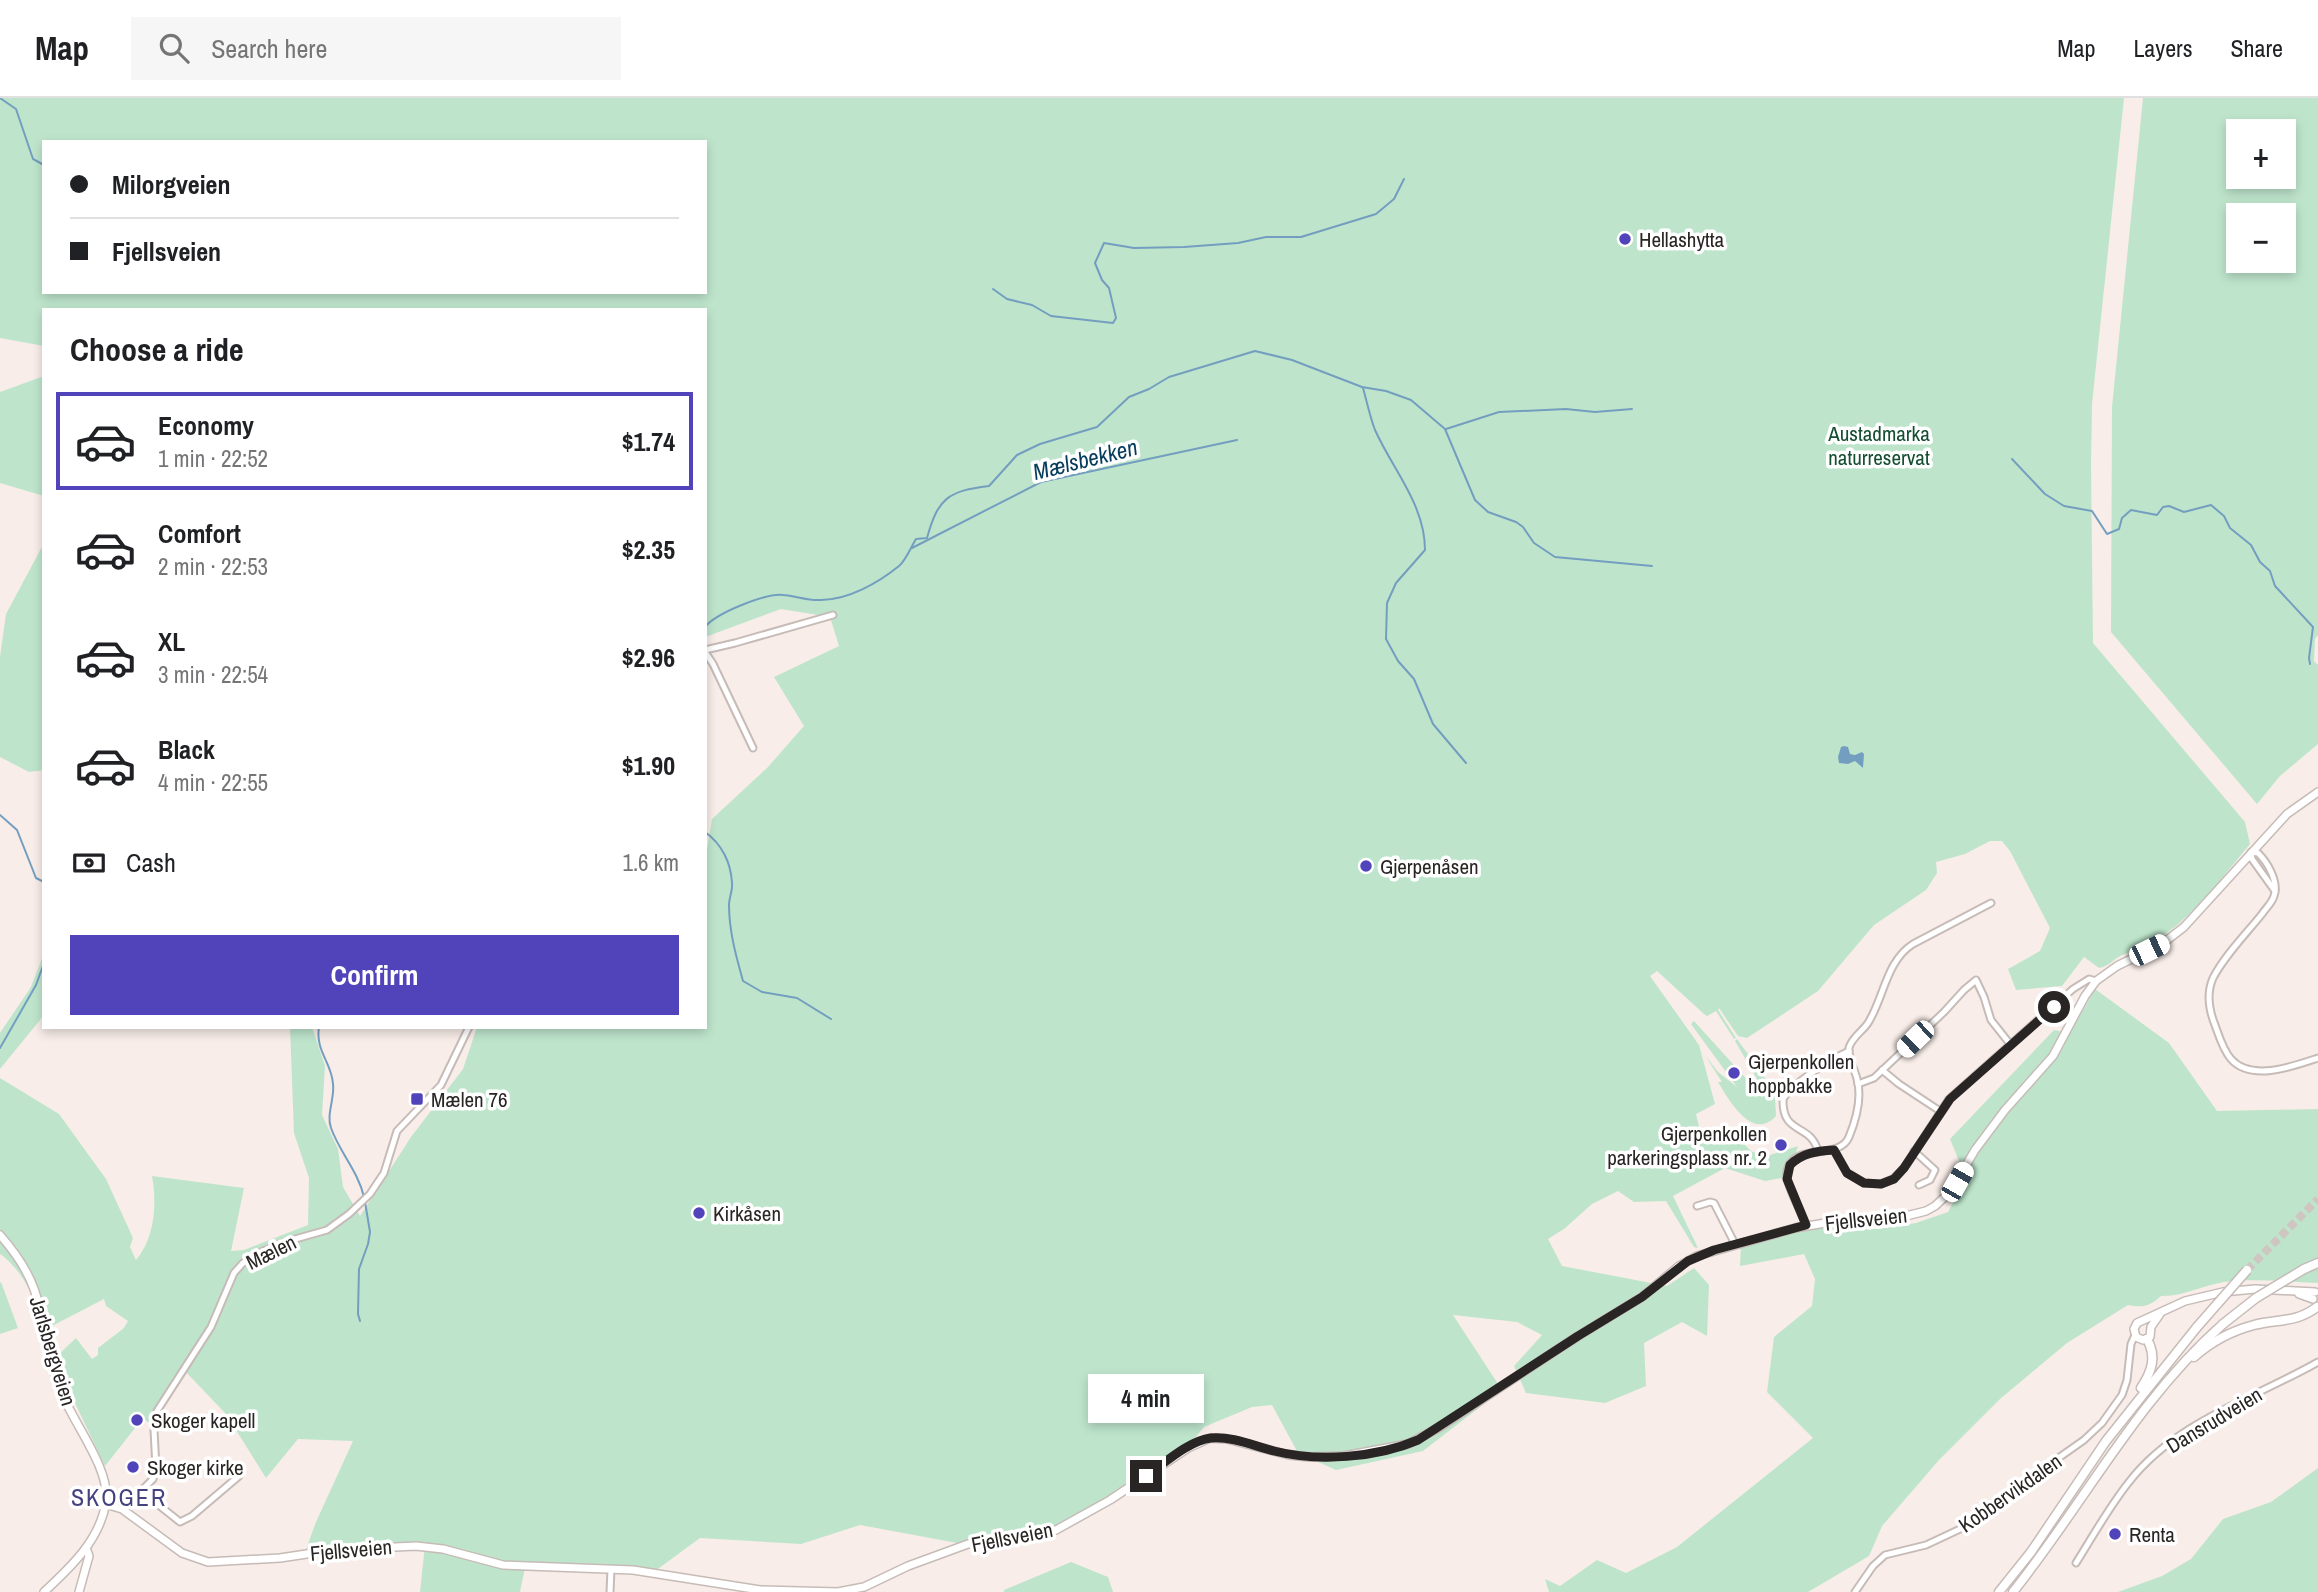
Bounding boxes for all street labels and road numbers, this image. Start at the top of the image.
street label: Fjellsveien [1824,1200,1908,1238]
street label: Mælen [241,1227,301,1277]
street label: Jarlsbergveien [23,1293,83,1409]
street label: Dansrudveien [2161,1380,2267,1460]
street label: Kobbervikdalen [1953,1447,2067,1539]
street label: Fjellsveien [969,1515,1055,1559]
street label: Fjellsveien [309,1532,393,1568]

